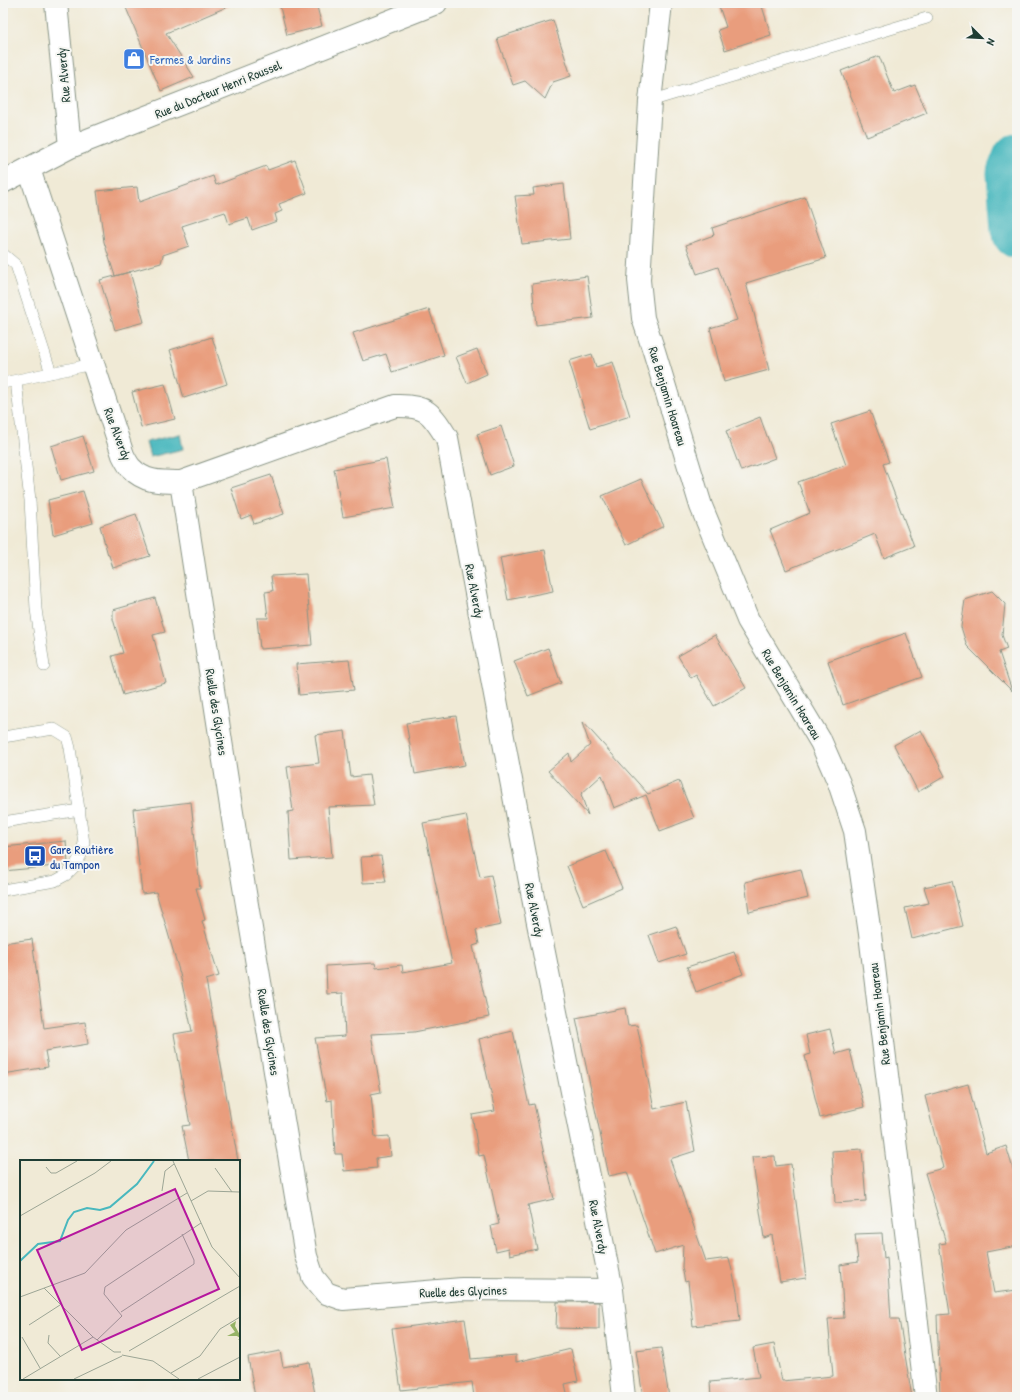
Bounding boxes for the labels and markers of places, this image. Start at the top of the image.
shop icon: Fermes & Jardins [121,46,147,72]
place label: Fermes & Jardins [149,50,231,68]
place label: Gare Routière du Tampon [50,840,114,873]
bus stop icon: Gare Routière du Tampon [22,843,48,869]

